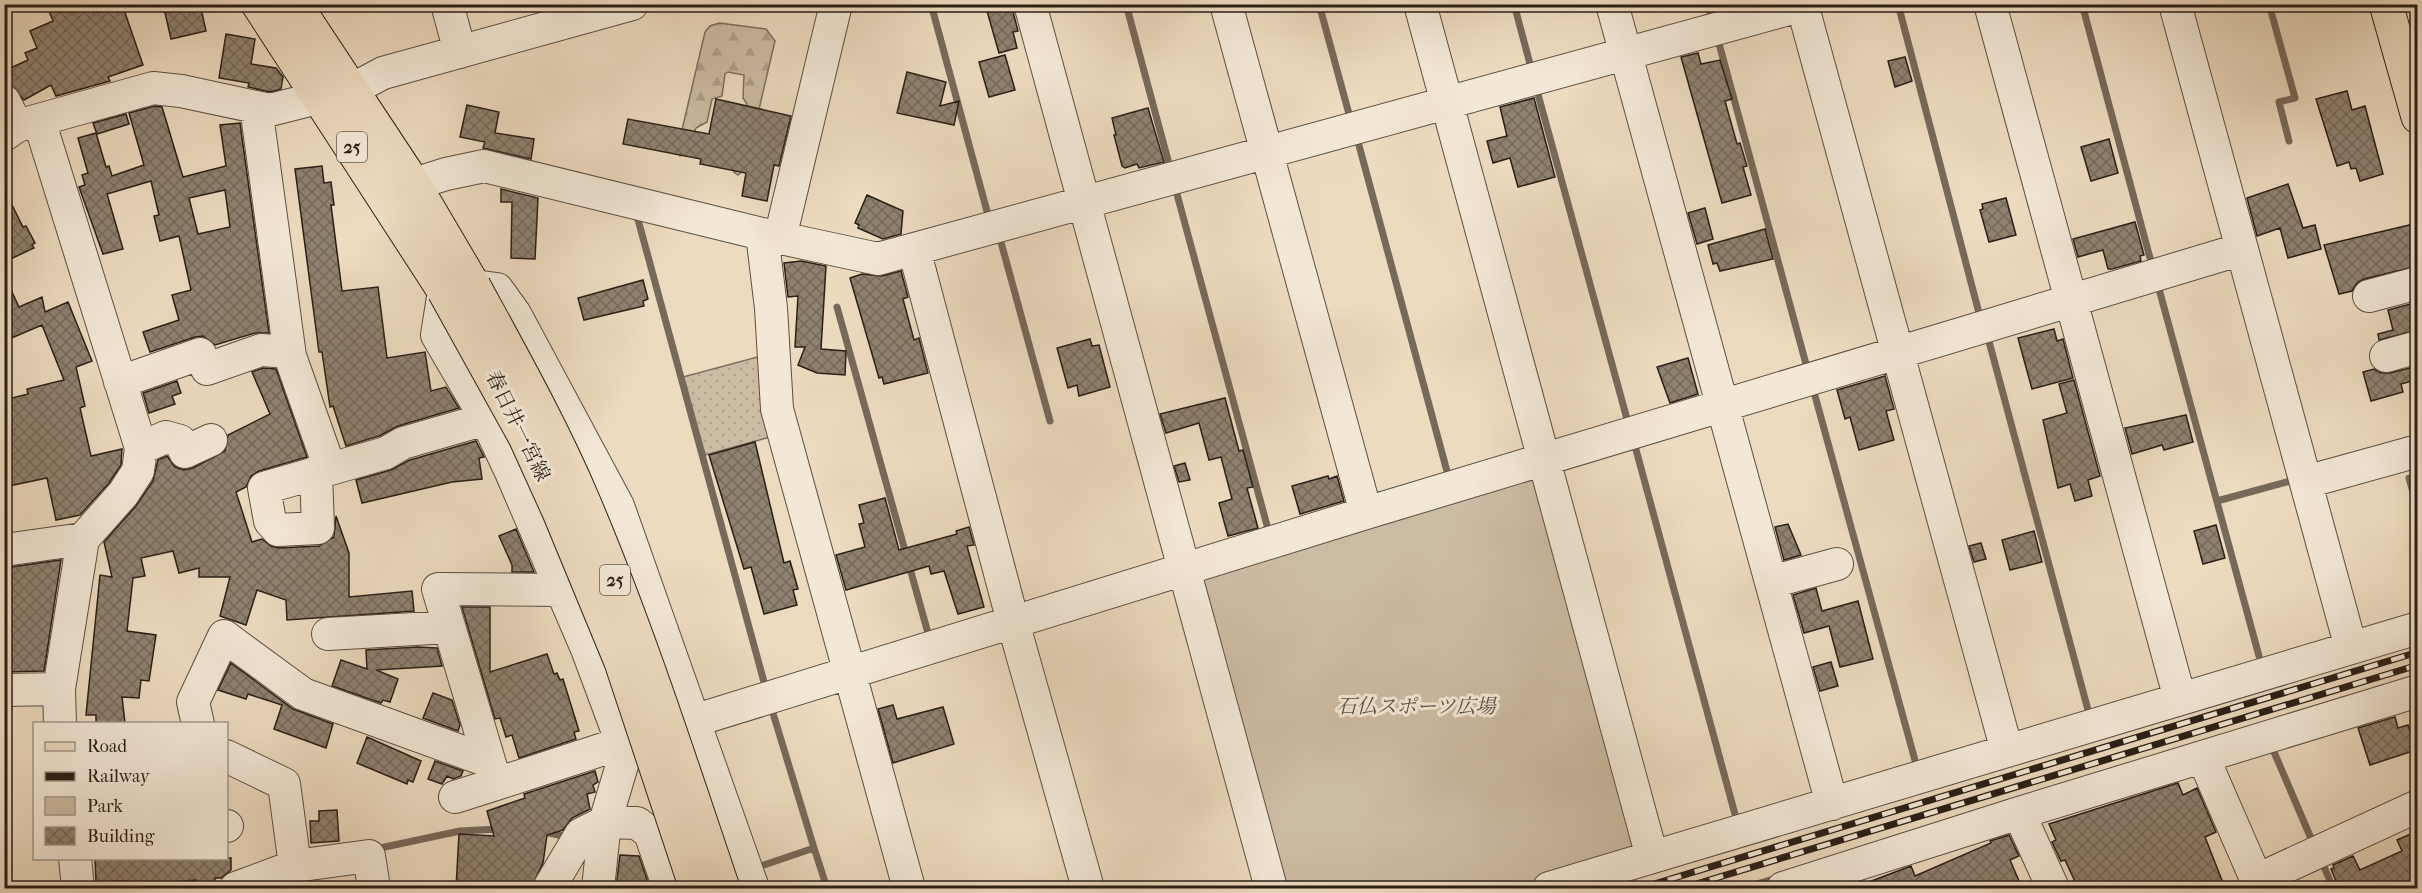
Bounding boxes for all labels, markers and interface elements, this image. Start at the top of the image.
road number: 25 [337,132,367,162]
street label: 春日井一宮線 [481,367,555,485]
road number: 25 [600,565,630,595]
park label: 石仏スポーツ広場 [1336,695,1498,718]
legend [33,722,228,860]
text: Road [87,736,127,757]
text: Railway [87,766,151,787]
text: Park [87,796,124,817]
text: Building [87,826,155,847]

